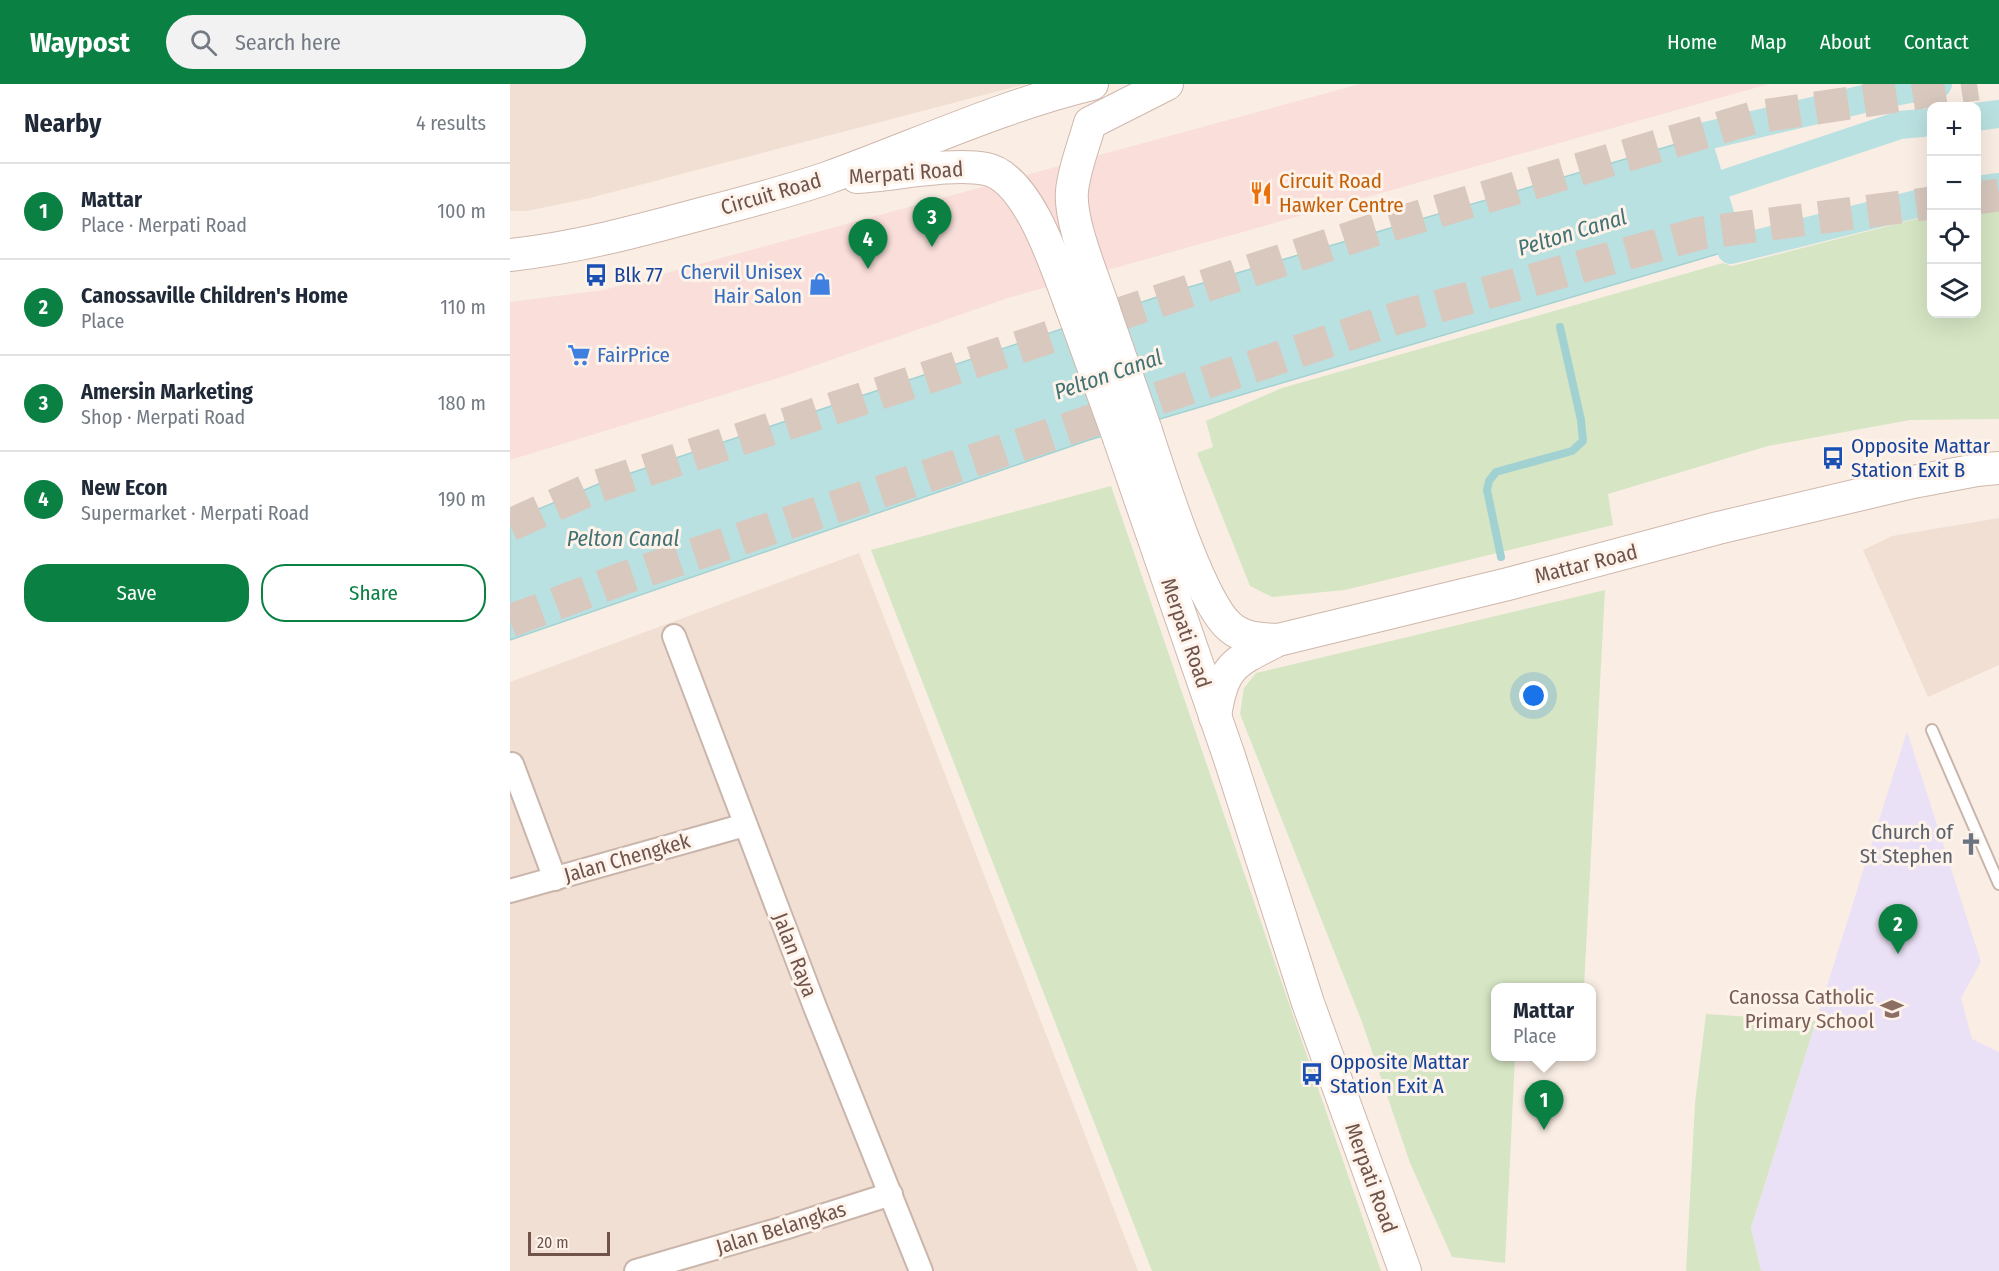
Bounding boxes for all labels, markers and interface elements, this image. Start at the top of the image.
search box [166,15,586,69]
text: Waypost [30,26,130,59]
icon: search [187,26,220,59]
text: Search here [235,29,341,56]
text: Home [1667,29,1717,55]
text: Map [1750,29,1787,55]
text: About [1820,29,1871,55]
text: Contact [1904,29,1969,55]
map controls [1927,102,1981,318]
button: + [1927,102,1981,156]
text: Nearby [24,108,101,139]
text: 4 results [416,111,486,135]
street label: Merpati Road [848,156,964,190]
button: − [1927,156,1981,210]
street label: Circuit Road [718,167,824,221]
place label: Circuit Road Hawker Centre [1279,168,1404,218]
restaurant icon: Circuit Road Hawker Centre [1248,180,1274,206]
text: Mattar [81,186,142,213]
pin: 3 [912,198,952,247]
text: 1 [39,199,48,223]
text: 100 m [437,199,486,223]
water label: Pelton Canal [1514,203,1630,262]
button: locate [1927,210,1981,264]
text: Place · Merpati Road [81,213,247,237]
pin: 4 [848,220,888,269]
place label: Chervil Unisex Hair Salon [681,259,803,309]
bus stop icon: Blk 77 [583,262,609,288]
place label: Blk 77 [614,262,663,288]
button: layers [1927,264,1981,318]
shop icon: Chervil Unisex Hair Salon [807,271,833,297]
text: Canossaville Children's Home [81,282,348,309]
text: 2 [39,295,48,319]
text: 110 m [440,295,486,319]
text: Place [81,309,124,333]
supermarket icon: FairPrice [566,342,592,368]
place label: FairPrice [597,342,670,368]
water label: Pelton Canal [1051,343,1166,406]
text: Amersin Marketing [81,378,253,405]
text: 3 [39,391,48,415]
text: 180 m [438,391,486,415]
text: Shop · Merpati Road [81,405,245,429]
place label: Opposite Mattar Station Exit B [1851,433,1991,483]
bus stop icon: Opposite Mattar Station Exit B [1820,445,1846,471]
text: New Econ [81,474,167,501]
text: 4 [38,487,49,511]
text: 190 m [438,487,486,511]
text: Supermarket · Merpati Road [81,501,309,525]
water label: Pelton Canal [567,525,679,552]
street label: Mattar Road [1532,539,1640,589]
button: Save [24,564,249,622]
button: Share [261,564,486,622]
street label: Merpati Road [1155,575,1217,691]
your location [1519,681,1548,710]
place label: Church of St Stephen [1860,819,1955,869]
street label: Jalan Chengkek [561,828,693,888]
church icon: Church of St Stephen [1958,831,1984,857]
pin: 2 [1878,904,1918,954]
street label: Jalan Raya [767,909,823,1001]
popup [1491,983,1596,1061]
place label: Canossa Catholic Primary School [1729,984,1874,1034]
school or university icon: Canossa Catholic Primary School [1879,996,1905,1022]
text: Mattar [1513,997,1574,1024]
text: Place [1513,1024,1556,1048]
place label: Opposite Mattar Station Exit A [1330,1049,1470,1099]
bus stop icon: Opposite Mattar Station Exit A [1299,1061,1325,1087]
pin: 1 [1524,1080,1564,1130]
street label: Merpati Road [1339,1120,1403,1236]
street label: Jalan Belangkas [713,1196,849,1260]
scale bar [528,1229,610,1256]
text: 20 m [537,1233,568,1252]

